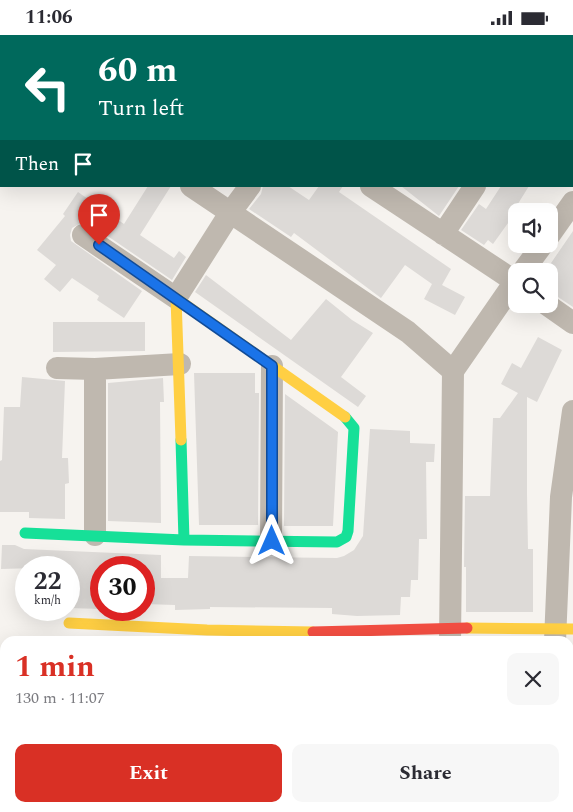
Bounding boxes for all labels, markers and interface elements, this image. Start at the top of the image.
text: 11:06 [25,3,73,32]
text: 60 m [98,44,178,97]
icon: left [15,55,80,120]
text: Turn left [98,92,184,125]
text: Then [15,150,59,179]
icon: arrive [69,150,97,178]
pin [78,194,120,245]
icon: arrive [85,201,113,229]
map controls [508,203,558,313]
button: sound [508,203,558,253]
button: search [508,263,558,313]
position arrow [245,514,297,566]
speed limit sign: 30 [90,556,155,621]
text: 22 [33,563,62,601]
text: km/h [34,591,61,610]
text: 1 min [15,644,95,690]
button: close [507,653,559,705]
text: 130 m · 11:07 [15,686,105,710]
button: Exit [15,744,282,802]
button: Share [292,744,559,802]

